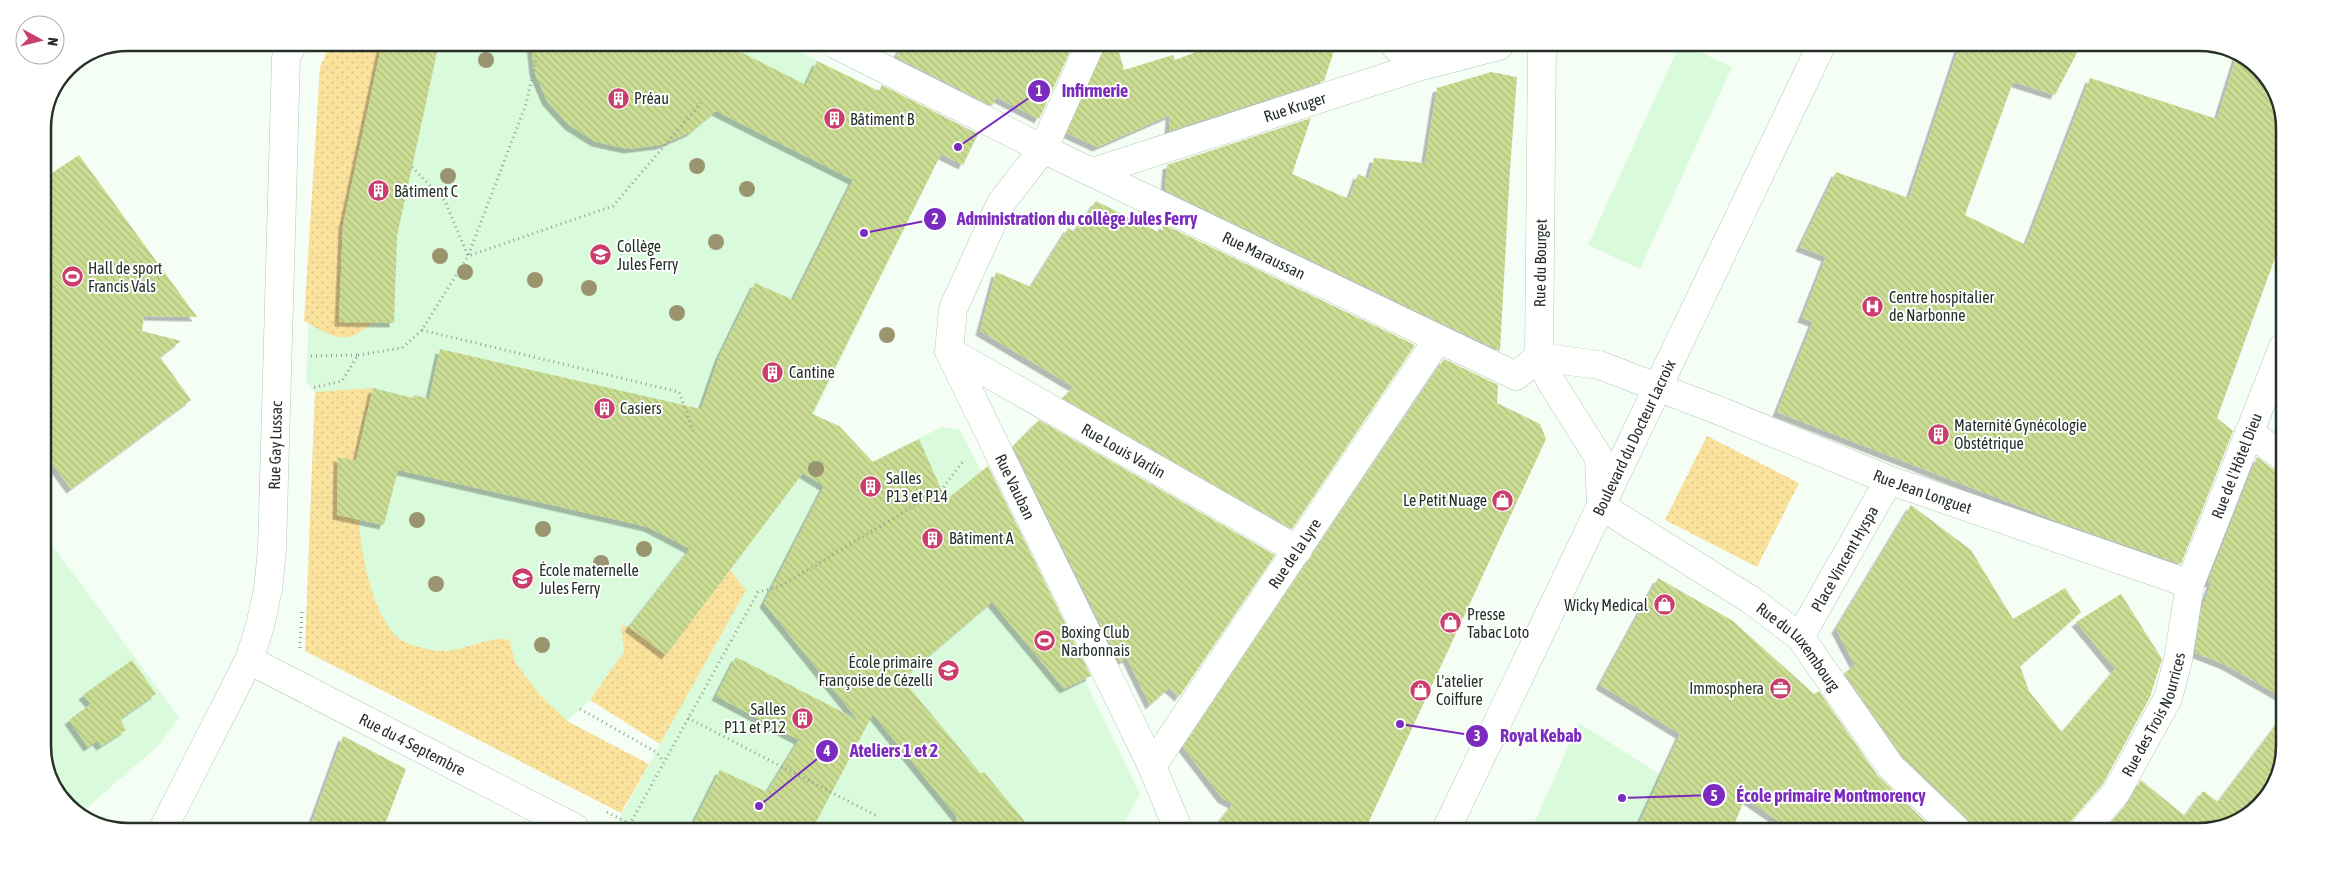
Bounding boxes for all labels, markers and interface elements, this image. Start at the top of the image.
north arrow [15,15,65,65]
text: N [44,37,61,47]
callout: Infirmerie [1027,74,1138,107]
text: Infirmerie [1062,80,1128,101]
text: 1 [1035,82,1043,99]
building icon: Préau [606,86,630,110]
street label: Rue Kruger [1261,88,1328,125]
place label: Préau [634,89,669,107]
building icon: Bâtiment B [822,107,846,131]
place label: Bâtiment B [850,110,915,128]
building icon: Bâtiment C [366,179,390,203]
place label: Bâtiment C [394,182,458,200]
callout: Administration du collège Jules Ferry [922,202,1208,235]
text: Administration du collège Jules Ferry [956,208,1198,229]
text: 2 [931,210,939,227]
street label: Rue du Bourget [1530,218,1551,307]
street label: Rue Maraussan [1220,228,1308,282]
place label: Collège Jules Ferry [617,237,679,274]
school or university icon: Collège Jules Ferry [589,243,613,267]
place label: Hall de sport Francis Vals [88,259,163,295]
sports icon: Hall de sport Francis Vals [60,265,84,289]
place label: Centre hospitalier de Narbonne [1889,288,1994,324]
hospital icon: Centre hospitalier de Narbonne [1861,294,1885,318]
street label: Boulevard du Docteur Lacroix [1589,356,1679,519]
building icon: Cantine [761,360,785,384]
place label: Cantine [789,363,835,381]
building icon: Casiers [592,396,616,420]
place label: Casiers [620,399,662,417]
street label: Rue Gay Lussac [265,401,285,490]
street label: Rue de l'Hôtel Dieu [2208,410,2265,521]
place label: Maternité Gynécologie Obstétrique [1954,416,2087,453]
street label: Rue Louis Varlin [1079,420,1169,482]
building icon: Maternité Gynécologie Obstétrique [1926,422,1950,446]
street label: Rue Vauban [992,451,1039,522]
street label: Rue Jean Longuet [1871,466,1975,517]
place label: Salles P13 et P14 [886,469,948,505]
building icon: Salles P13 et P14 [858,475,882,499]
shop icon: Le Petit Nuage [1491,488,1515,512]
place label: Le Petit Nuage [1403,491,1487,510]
street label: Place Vincent Hyspa [1807,503,1881,615]
street label: Rue de la Lyre [1265,515,1324,592]
building icon: Bâtiment A [921,526,945,550]
place label: Bâtiment A [949,529,1014,547]
place label: École maternelle Jules Ferry [539,561,639,598]
school or university icon: École maternelle Jules Ferry [511,567,535,591]
shop icon: Wicky Medical [1652,593,1676,617]
place label: Wicky Medical [1564,596,1649,615]
street label: Rue du Luxembourg [1753,598,1844,695]
place label: Presse Tabac Loto [1467,605,1529,641]
shop icon: Presse Tabac Loto [1439,611,1463,635]
place label: Boxing Club Narbonnais [1061,623,1130,659]
sports icon: Boxing Club Narbonnais [1033,629,1057,653]
street label: Rue des Trois Nourrices [2118,651,2188,779]
place label: École primaire Françoise de Cézelli [819,653,933,690]
school or university icon: École primaire Françoise de Cézelli [937,659,961,683]
place label: L'atelier Coiffure [1436,672,1483,708]
office icon: Immosphera [1768,676,1792,700]
shop icon: L'atelier Coiffure [1408,678,1432,702]
place label: Immosphera [1689,679,1764,698]
place label: Salles P11 et P12 [724,700,786,736]
building icon: Salles P11 et P12 [790,706,814,730]
street label: Rue du 4 Septembre [356,710,469,779]
callout: Royal Kebab [1465,719,1592,752]
text: Royal Kebab [1500,725,1582,746]
text: 3 [1473,727,1481,744]
callout: Ateliers 1 et 2 [815,734,948,767]
text: Ateliers 1 et 2 [849,740,938,761]
text: 4 [822,742,831,759]
callout: École primaire Montmorency [1702,779,1936,812]
text: École primaire Montmorency [1736,785,1926,806]
text: 5 [1710,787,1718,804]

